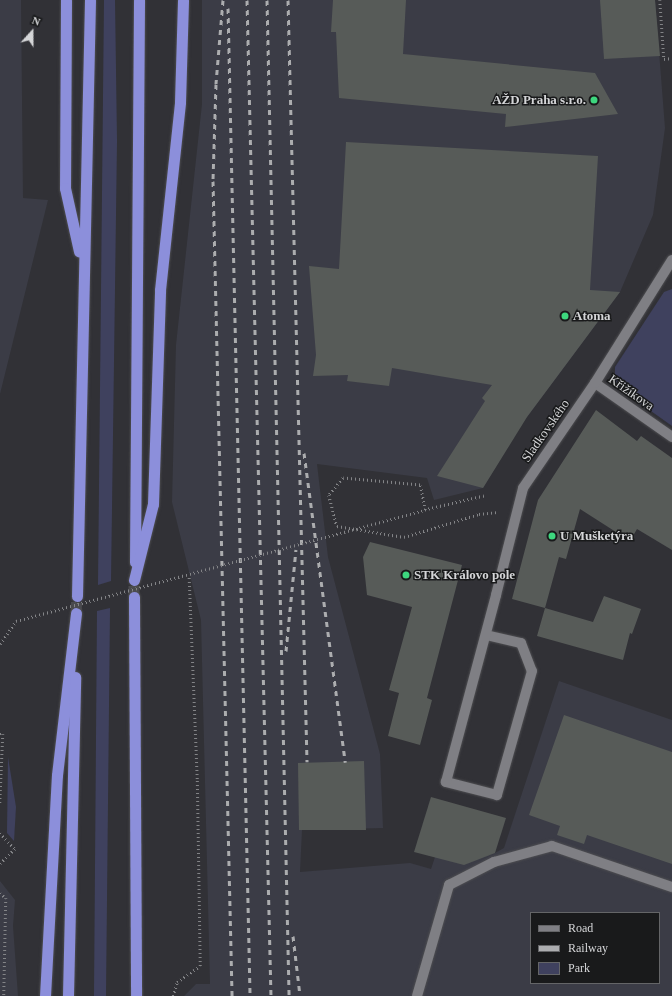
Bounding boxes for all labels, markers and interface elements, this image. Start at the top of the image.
north arrow [12,12,52,52]
text: N [30,14,42,28]
place label: AŽD Praha s.r.o. [492,92,586,108]
marker: AŽD Praha s.r.o. [589,95,599,105]
place label: Atoma [573,308,611,324]
marker: Atoma [560,311,570,321]
street label: Křižíkova [605,372,657,414]
street label: Sladkovského [519,397,573,465]
place label: U Mušketýra [560,528,633,544]
marker: U Mušketýra [547,531,557,541]
place label: STK Královo pole [414,567,515,583]
marker: STK Královo pole [401,570,411,580]
legend [530,912,660,984]
text: Road [568,921,593,935]
text: Railway [568,941,608,955]
text: Park [568,961,590,975]

